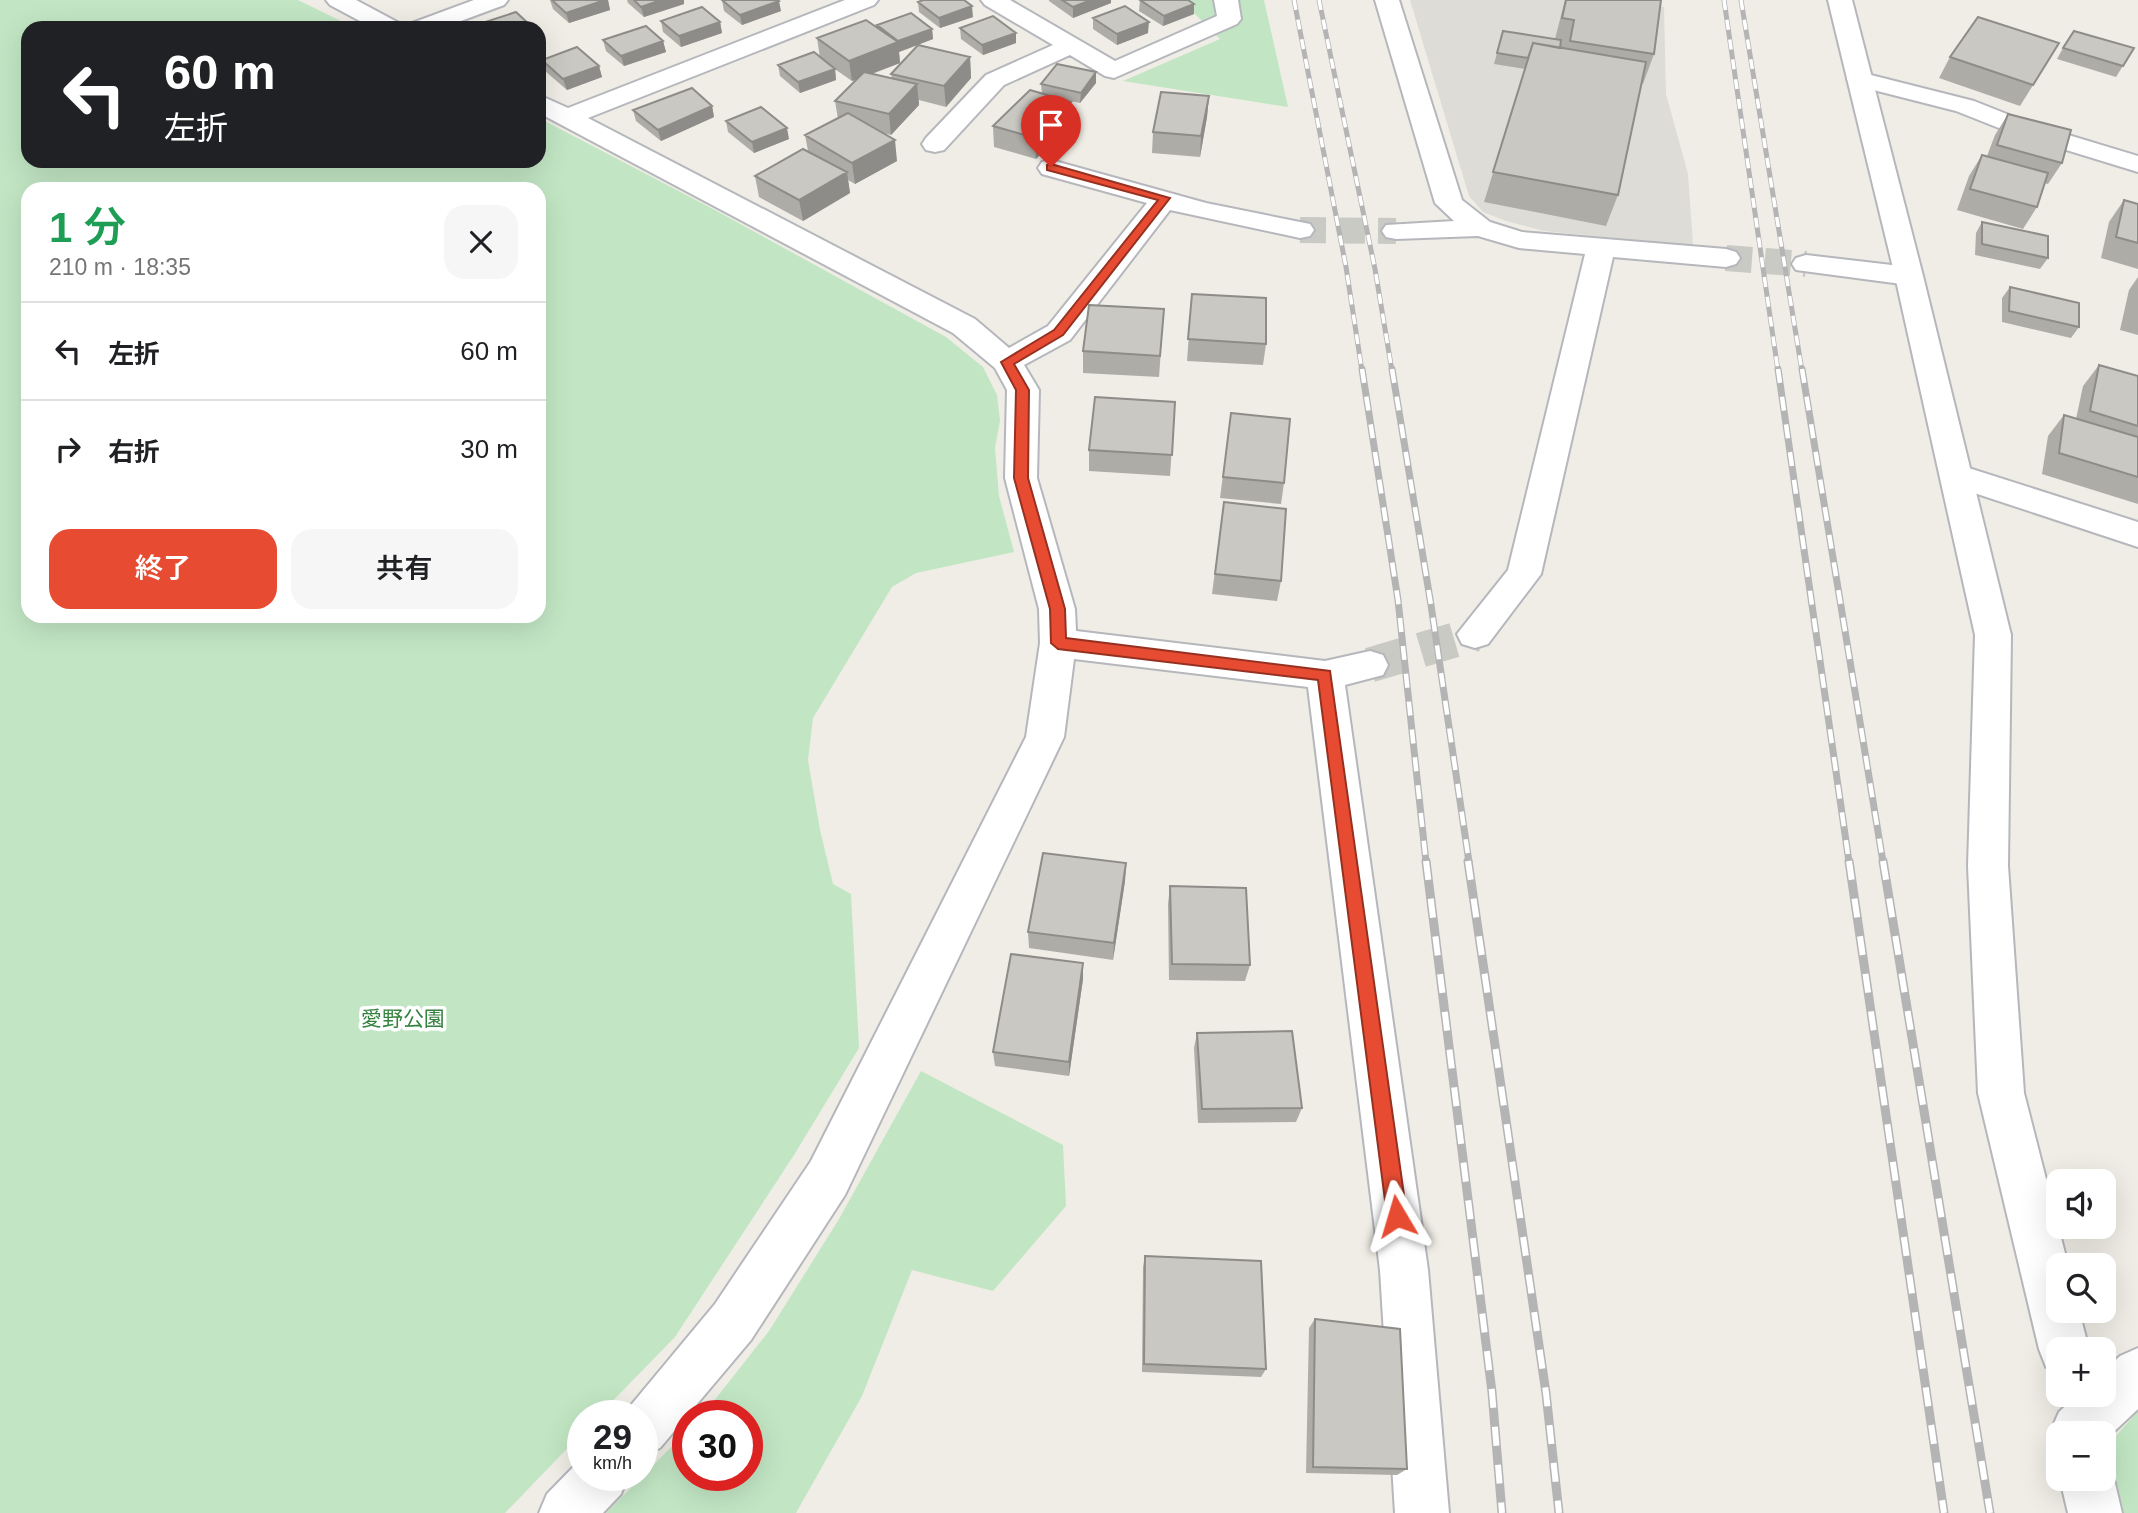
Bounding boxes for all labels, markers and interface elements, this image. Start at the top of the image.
text: 60 m [164,45,276,99]
icon: left [49,49,140,140]
pin [1021,95,1081,167]
icon: arrive [1032,106,1070,144]
text: 左折 [164,110,228,146]
text: 1 分 [49,204,126,251]
button: close [444,205,518,279]
text: 210 m · 18:35 [49,254,191,280]
icon: left [49,332,87,370]
text: 60 m [460,336,518,366]
text: 左折 [108,339,160,369]
icon: right [49,430,87,468]
text: 30 m [460,434,518,464]
text: 右折 [108,437,160,467]
button: 終了 [49,529,277,609]
button: 共有 [291,529,518,609]
park label: 愛野公園 [361,1007,445,1030]
map controls [2046,1169,2116,1491]
button: sound [2046,1169,2116,1239]
position arrow [1360,1179,1434,1253]
button: search [2046,1253,2116,1323]
button: + [2046,1337,2116,1407]
speed limit sign: 30 [672,1400,763,1491]
text: 29 [593,1417,632,1456]
button: − [2046,1421,2116,1491]
text: km/h [593,1453,632,1473]

